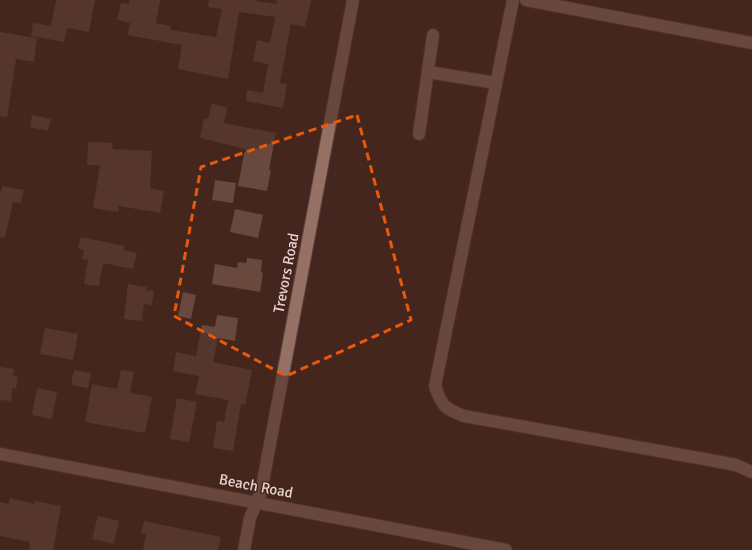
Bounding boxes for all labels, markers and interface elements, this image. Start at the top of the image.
street label: Trevors Road [269,231,303,315]
street label: Beach Road [218,470,294,502]

